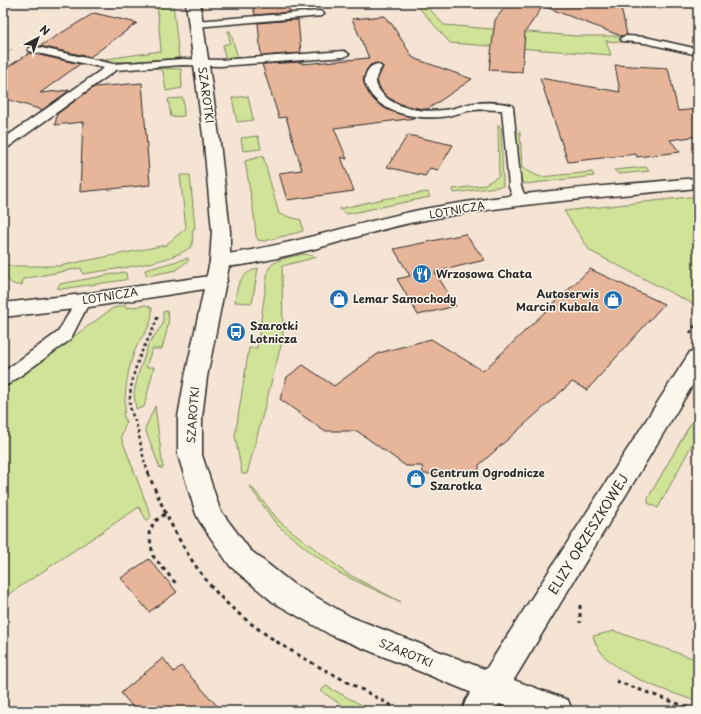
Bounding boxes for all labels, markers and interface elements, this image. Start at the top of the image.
north arrow [18,18,58,58]
text: N [36,21,54,40]
street label: SZAROTKI [194,65,219,124]
street label: LOTNICZA [428,196,486,223]
restaurant icon: Wrzosowa Chata [411,263,433,285]
place label: Wrzosowa Chata [436,265,533,282]
street label: LOTNICZA [81,283,139,308]
place label: Autoserwis Marcin Kubala [516,285,599,315]
shop icon: Lemar Samochody [328,288,350,310]
shop icon: Autoserwis Marcin Kubala [602,289,624,311]
place label: Lemar Samochody [353,290,456,307]
place label: Szarotki Lotnicza [250,317,299,347]
bus stop icon: Szarotki Lotnicza [225,321,247,343]
street label: SZAROTKI [182,386,203,444]
place label: Centrum Ogrodnicze Szarotka [430,464,545,494]
shop icon: Centrum Ogrodnicze Szarotka [405,468,427,490]
street label: ELIZY ORZESZKOWEJ [543,470,632,598]
street label: SZAROTKI [376,634,436,671]

